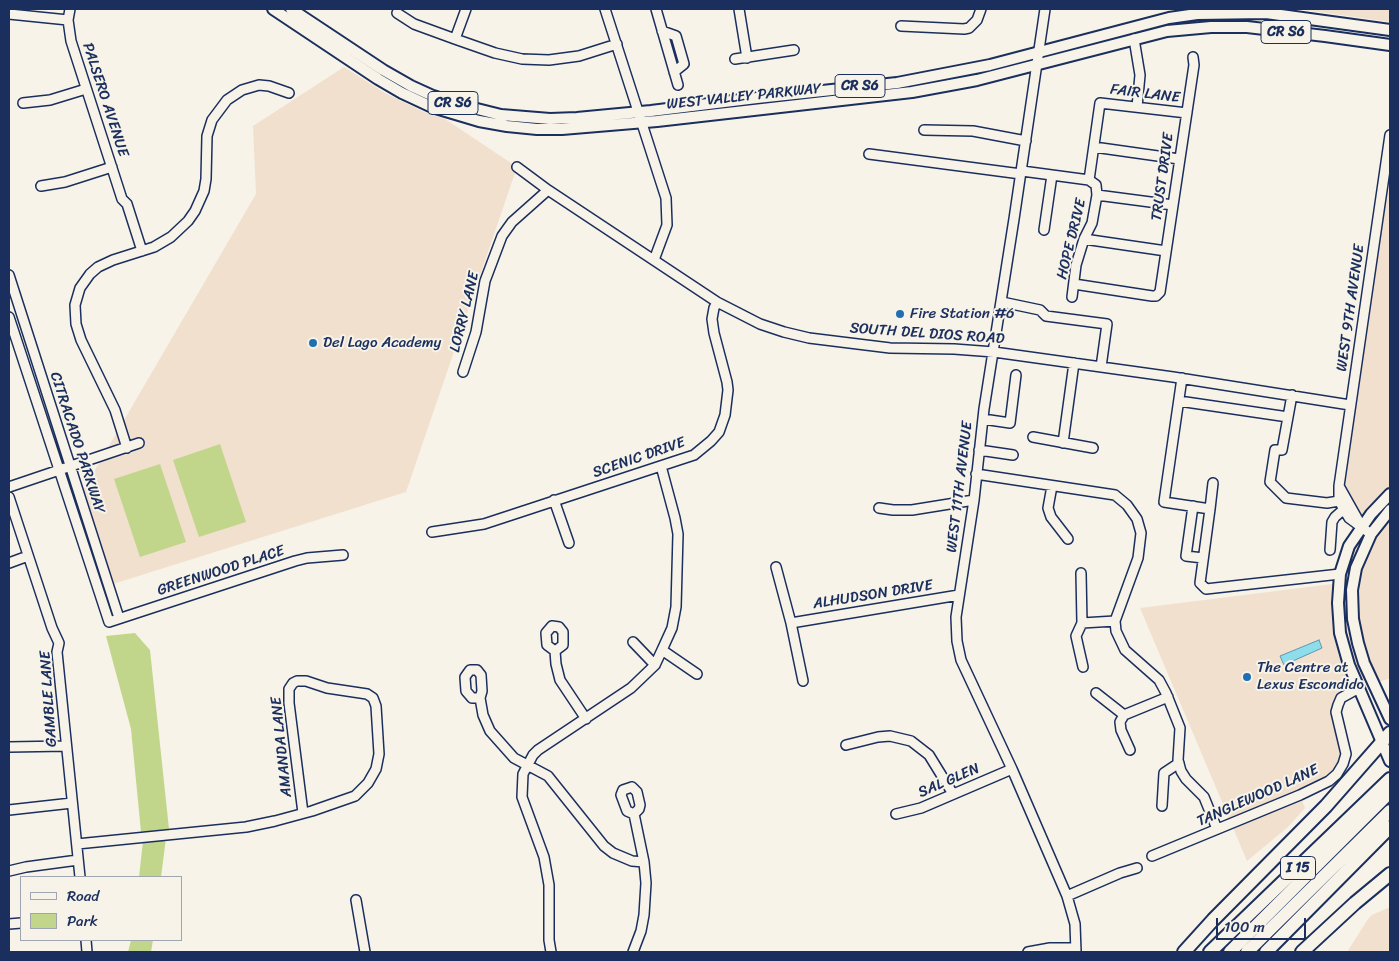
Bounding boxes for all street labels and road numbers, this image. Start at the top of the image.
road number: CR S6 [1261,21,1311,44]
street label: PALSERO AVENUE [78,41,132,159]
road number: CR S6 [835,74,885,98]
street label: WEST VALLEY PARKWAY [666,80,822,114]
street label: FAIR LANE [1109,81,1181,107]
road number: CR S6 [428,92,478,115]
street label: TRUST DRIVE [1148,132,1178,222]
street label: HOPE DRIVE [1053,197,1091,281]
street label: WEST 9TH AVENUE [1333,243,1369,373]
street label: LORRY LANE [446,270,484,354]
street label: SOUTH DEL DIOS ROAD [849,320,1005,348]
street label: CITRACADO PARKWAY [46,370,108,516]
street label: WEST 11TH AVENUE [943,420,977,554]
street label: SCENIC DRIVE [590,434,688,482]
street label: GREENWOOD PLACE [155,542,287,600]
street label: ALHUDSON DRIVE [812,577,934,613]
street label: GAMBLE LANE [37,650,61,748]
street label: AMANDA LANE [268,696,296,798]
street label: SAL GLEN [915,760,983,802]
street label: TANGLEWOOD LANE [1194,761,1322,831]
road number: I 15 [1280,856,1316,880]

